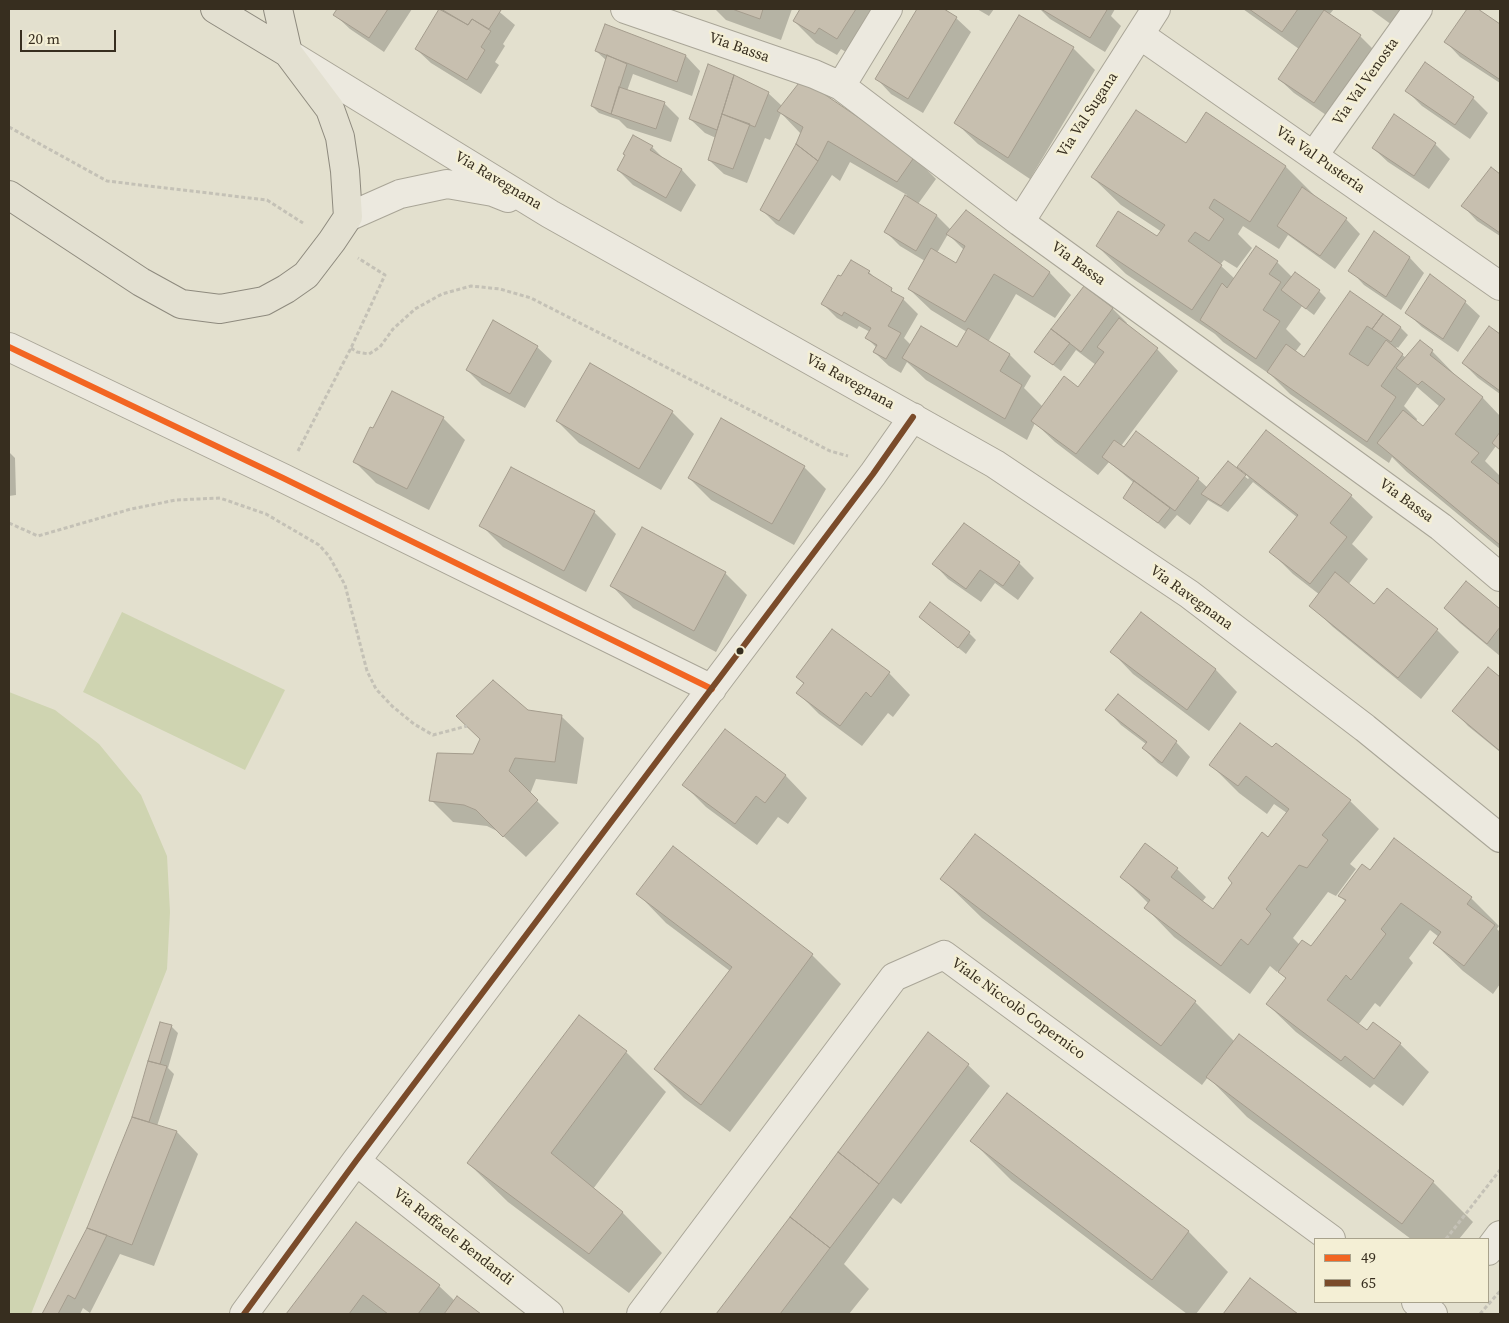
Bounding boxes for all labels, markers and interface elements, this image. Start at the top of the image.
scale bar [22,20,119,52]
text: 20 m [28,28,60,49]
street label: Via Bassa [706,29,772,67]
street label: Via Val Venosta [1329,35,1403,129]
street label: Via Val Sugana [1054,69,1122,161]
street label: Via Val Pusteria [1272,123,1368,197]
street label: Via Ravegnana [451,148,545,214]
street label: Via Bassa [1047,238,1109,290]
street label: Via Ravegnana [803,350,897,414]
street label: Via Bassa [1375,475,1437,527]
street label: Via Ravegnana [1146,562,1236,634]
unlabelled marker [735,646,745,656]
street label: Viale Niccolò Copernico [948,954,1088,1064]
street label: Via Raffaele Bendandi [389,1185,517,1289]
legend [1314,1238,1489,1303]
text: 49 [1361,1247,1376,1268]
text: 65 [1361,1272,1376,1293]

